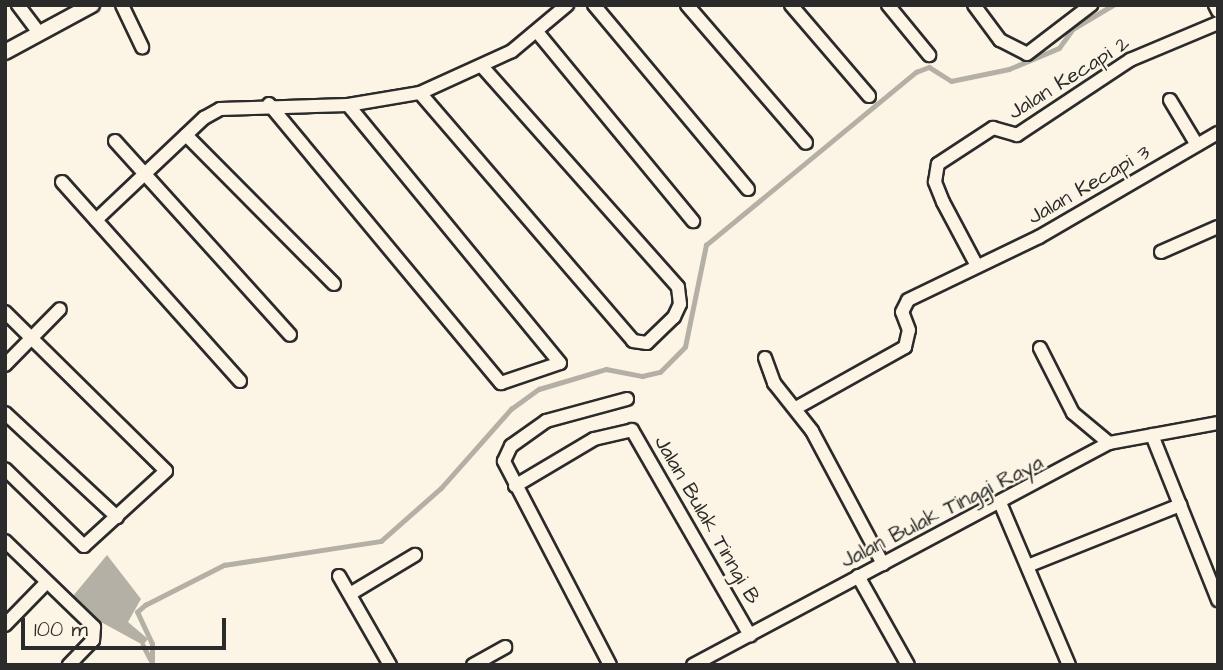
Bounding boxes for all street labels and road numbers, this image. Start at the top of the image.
street label: Jalan Kecapi 2 [1004,31,1134,125]
street label: Jalan Kecapi 3 [1024,140,1154,230]
street label: Jalan Bulak Tinngi B [649,431,765,609]
street label: Jalan Bulak Tinggi Raya [837,450,1047,574]

